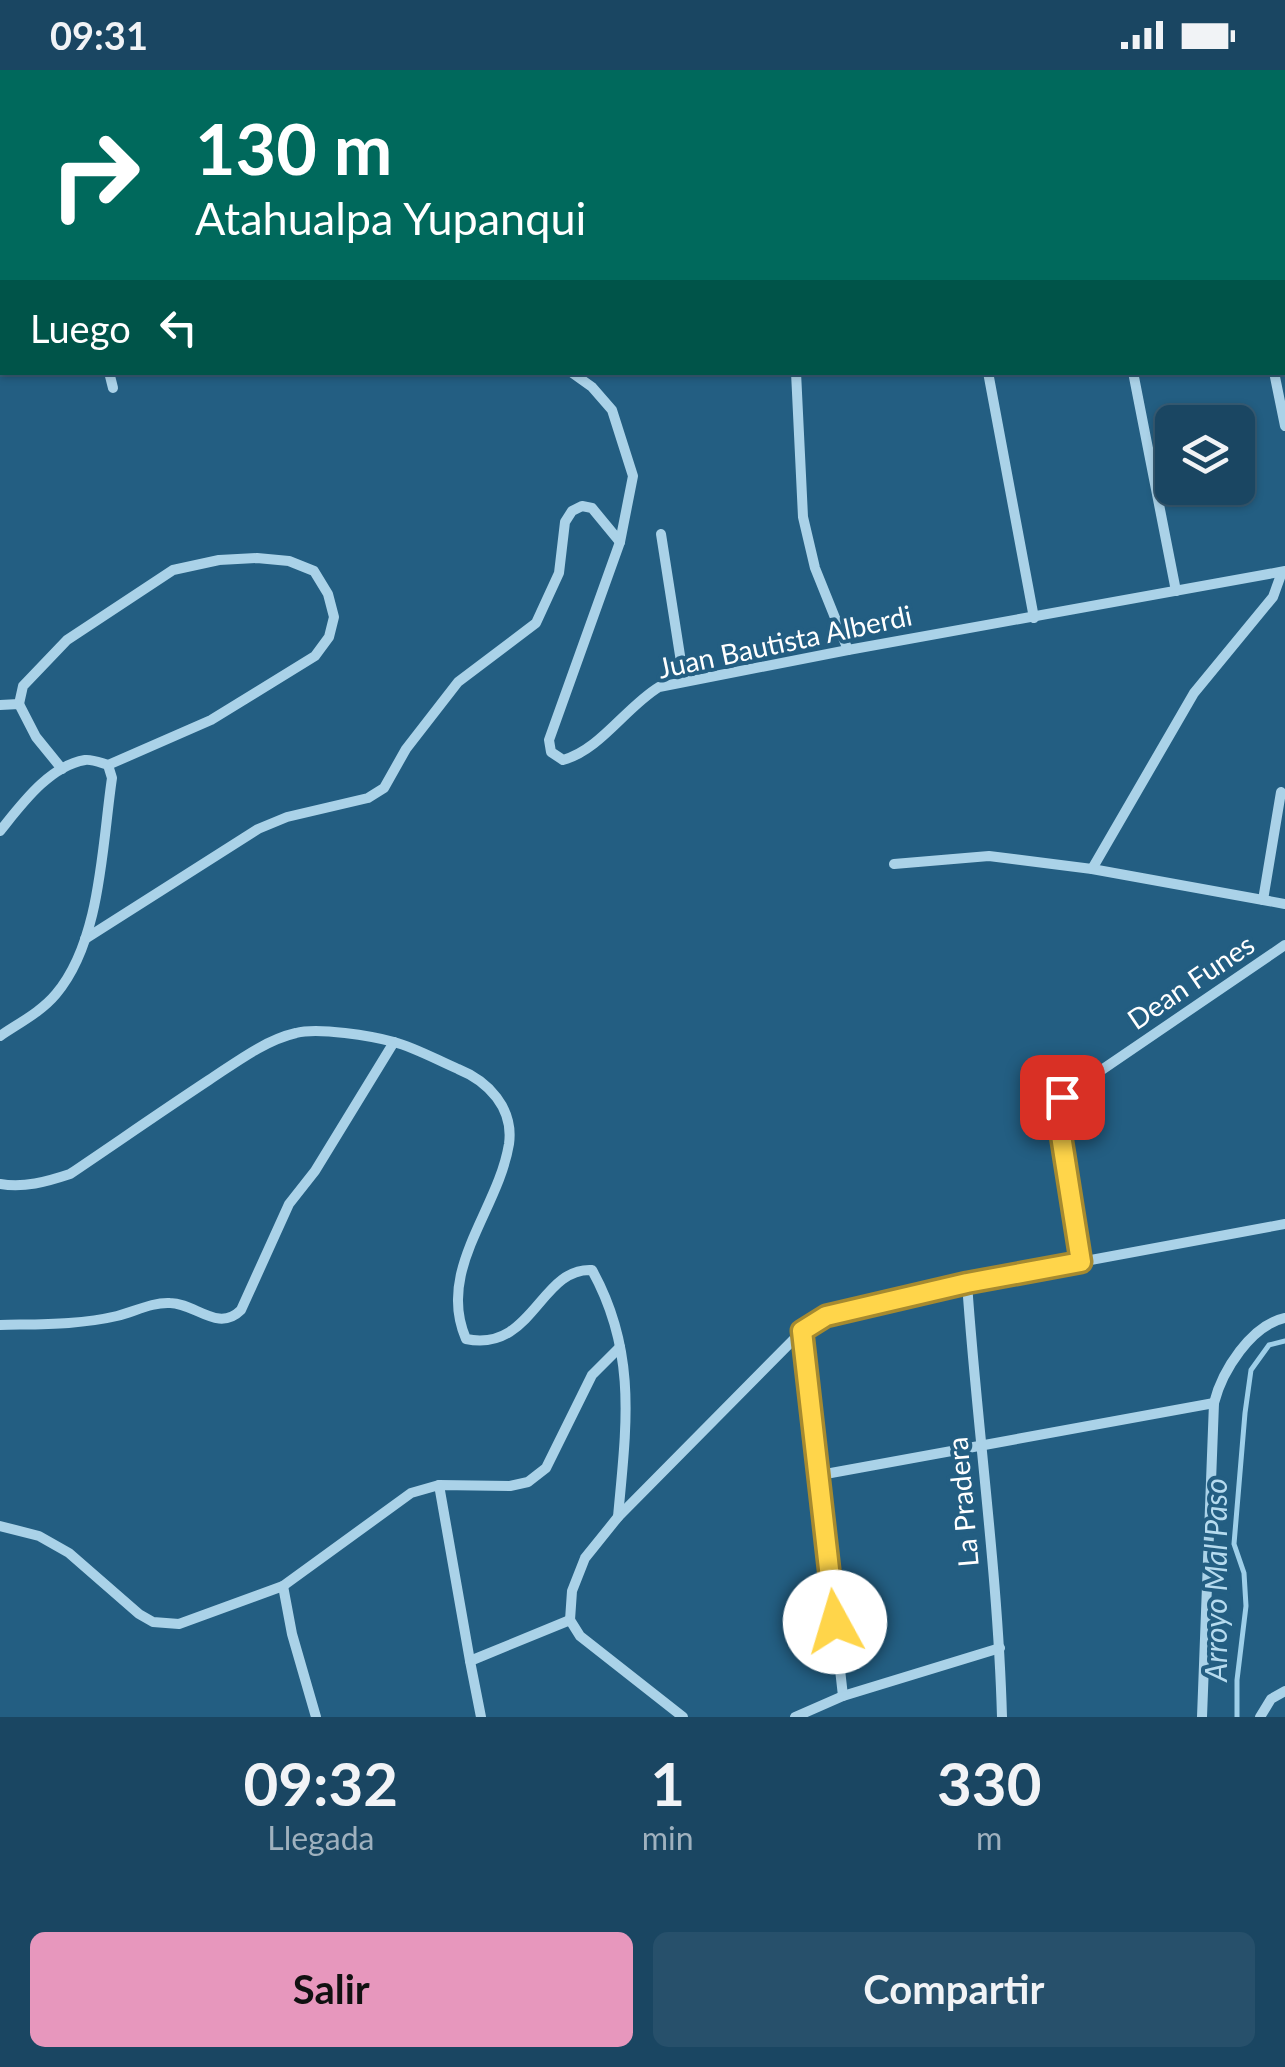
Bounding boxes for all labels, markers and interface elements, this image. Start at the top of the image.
text: 09:31 [50,12,148,58]
text: 130 m [195,106,392,190]
icon: right [30,110,160,240]
text: Atahualpa Yupanqui [195,191,586,245]
icon: left [151,300,206,355]
text: Luego [30,305,131,351]
map controls [1155,405,1255,505]
button: layers [1155,405,1255,505]
street label: Juan Bautista Alberdi [655,597,915,685]
street label: Dean Funes [1121,926,1260,1036]
pin [1020,1055,1105,1140]
icon: arrive [1035,1070,1090,1125]
street label: La Pradera [939,1436,985,1568]
water label: Arroyo Mal Paso [1197,1478,1233,1683]
position arrow [783,1570,887,1674]
text: 09:32 [244,1747,398,1819]
text: 1 [650,1747,685,1819]
text: 330 [937,1747,1041,1819]
text: Llegada [267,1818,374,1857]
text: min [642,1818,694,1857]
text: m [976,1818,1002,1857]
button: Salir [30,1932,633,2047]
button: Compartir [653,1932,1255,2047]

